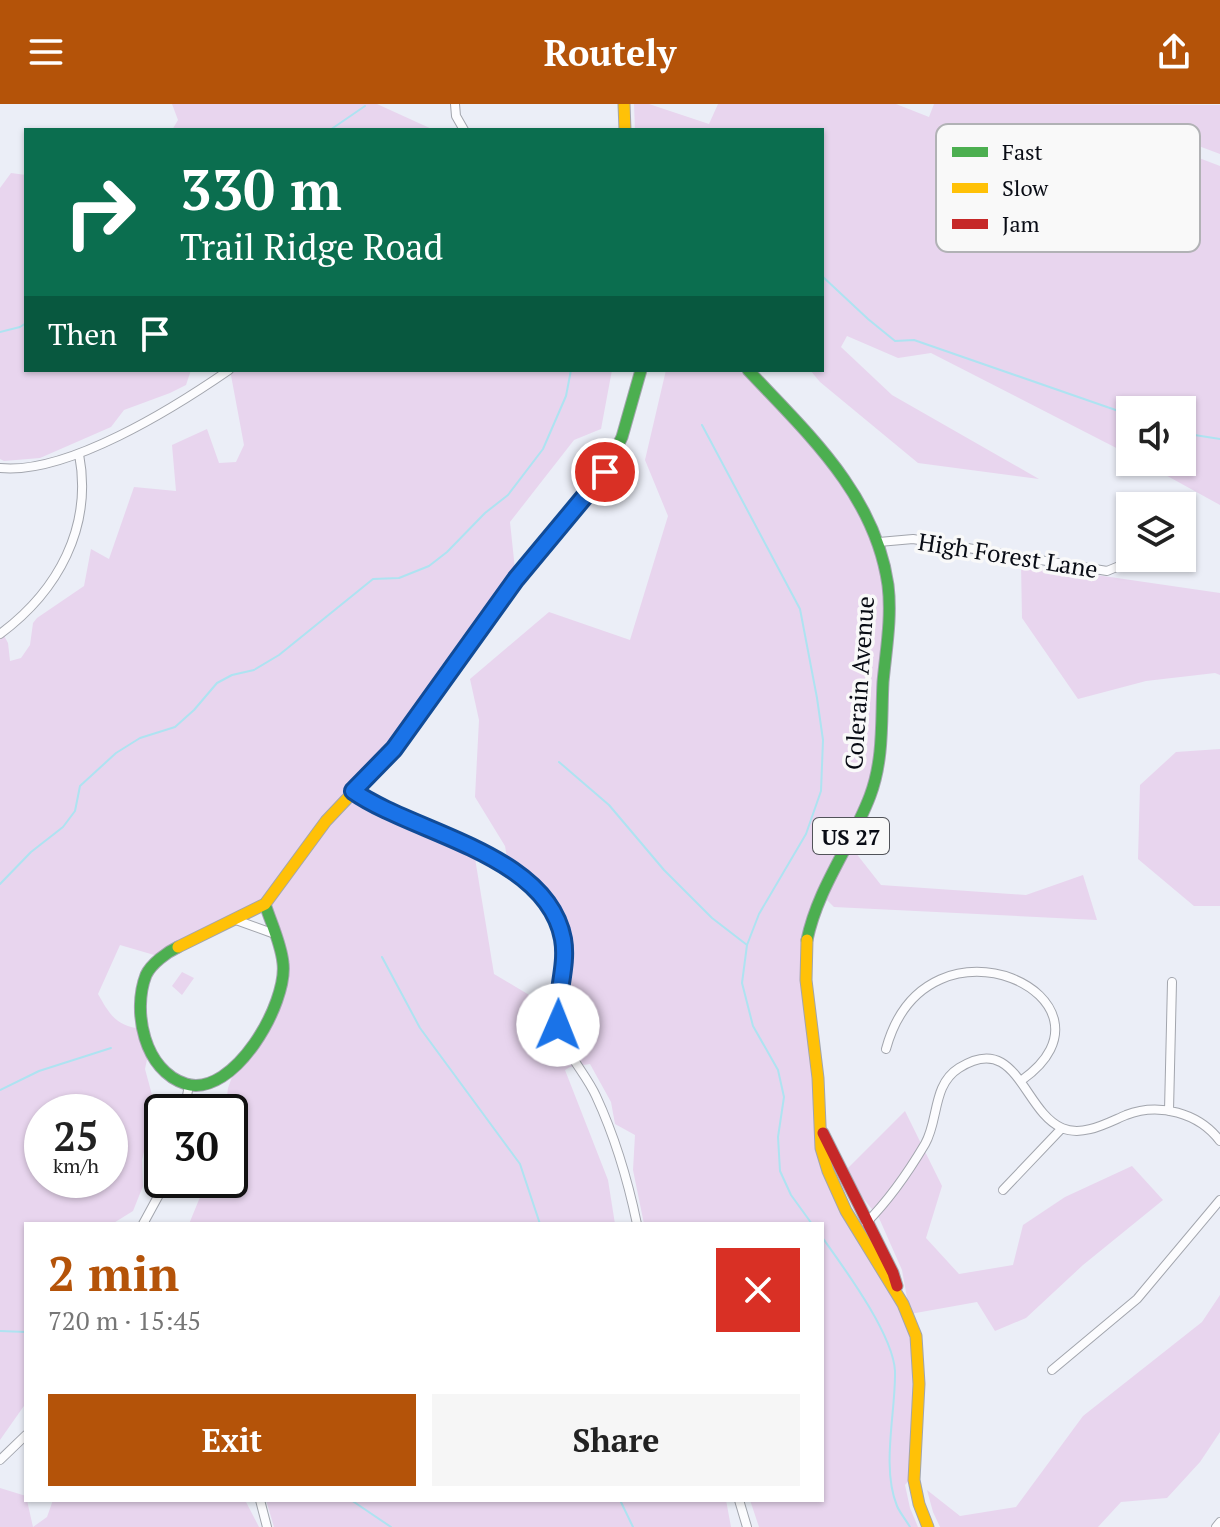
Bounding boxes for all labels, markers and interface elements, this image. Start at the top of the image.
text: Routely [544,29,676,76]
icon: menu [24,30,68,74]
icon: share [1152,30,1196,74]
legend [936,124,1200,252]
text: Fast [1002,137,1043,166]
text: 330 m [180,152,342,226]
icon: right [48,160,152,264]
text: Slow [1002,173,1049,202]
text: Jam [1002,209,1040,238]
text: Trail Ridge Road [180,223,443,270]
icon: arrive [133,312,177,356]
text: Then [48,314,117,354]
map controls [1116,396,1196,572]
button: sound [1116,396,1196,476]
pin [571,438,639,506]
icon: arrive [583,450,627,494]
button: layers [1116,492,1196,572]
street label: High Forest Lane [916,525,1100,585]
street label: Colerain Avenue [837,595,881,771]
road number: US 27 [813,818,889,854]
position arrow [516,983,600,1067]
speed limit sign: 30 [144,1094,248,1198]
text: 25 [53,1109,99,1162]
text: km/h [53,1152,99,1179]
text: 2 min [48,1241,179,1305]
button: close [716,1248,800,1332]
text: 720 m · 15:45 [48,1303,201,1337]
button: Exit [48,1394,416,1486]
button: Share [432,1394,800,1486]

